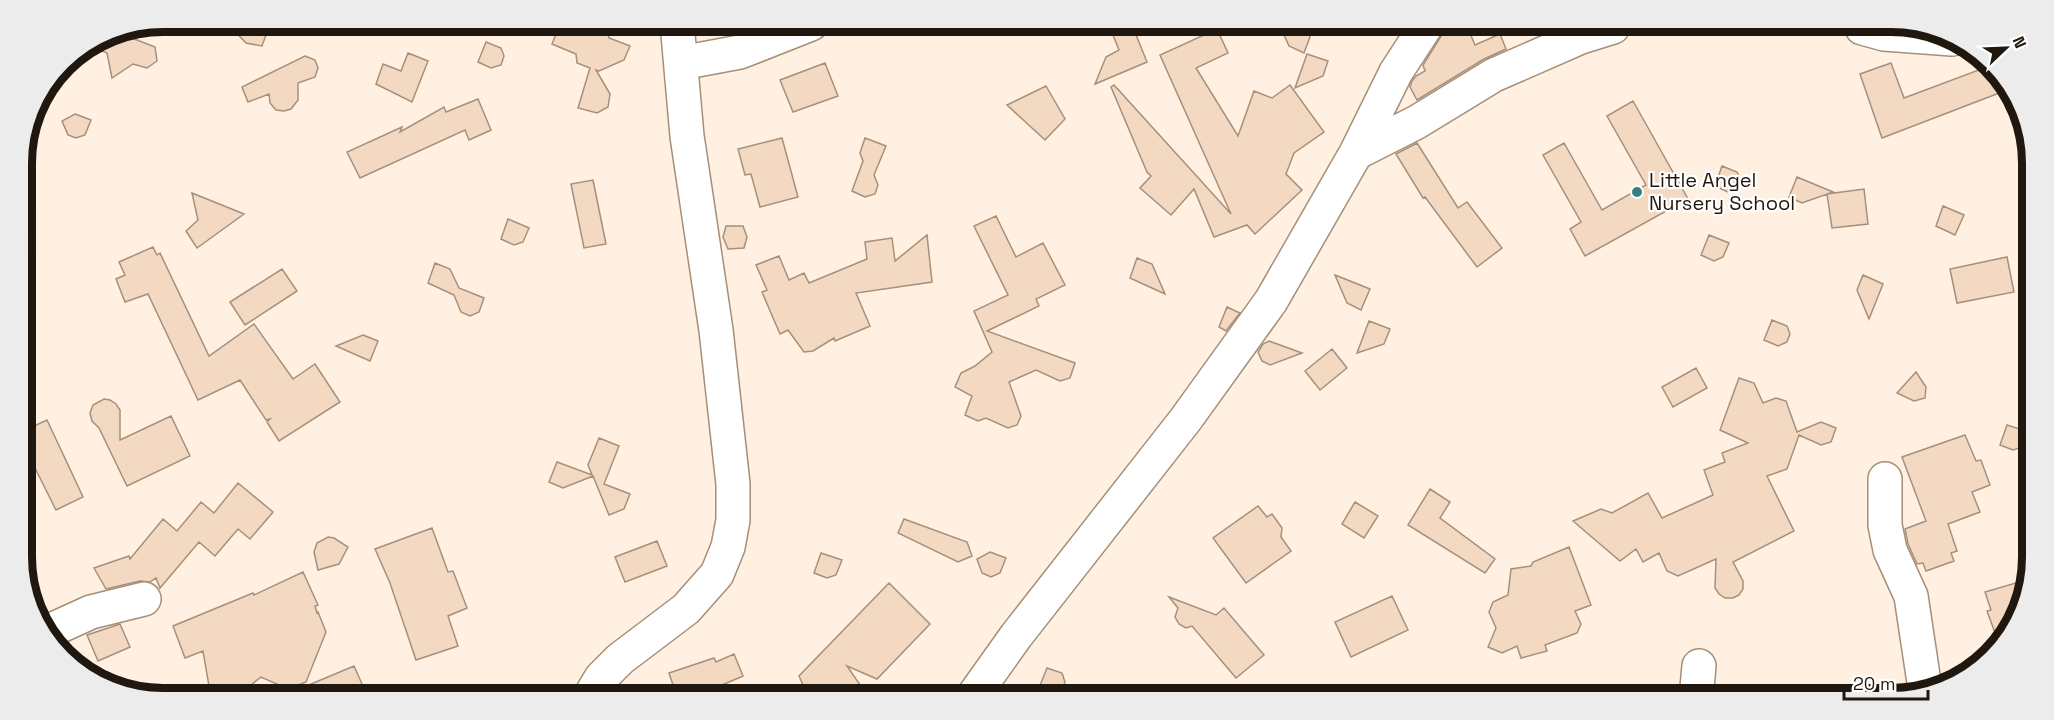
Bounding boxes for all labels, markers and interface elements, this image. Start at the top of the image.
north arrow [1976,18,2036,78]
text: N [2008,33,2031,51]
place label: Little Angel Nursery School [1649,167,1795,216]
marker: Little Angel Nursery School [1630,185,1644,199]
scale bar [1844,663,1928,701]
text: 20 m [1853,672,1896,695]

